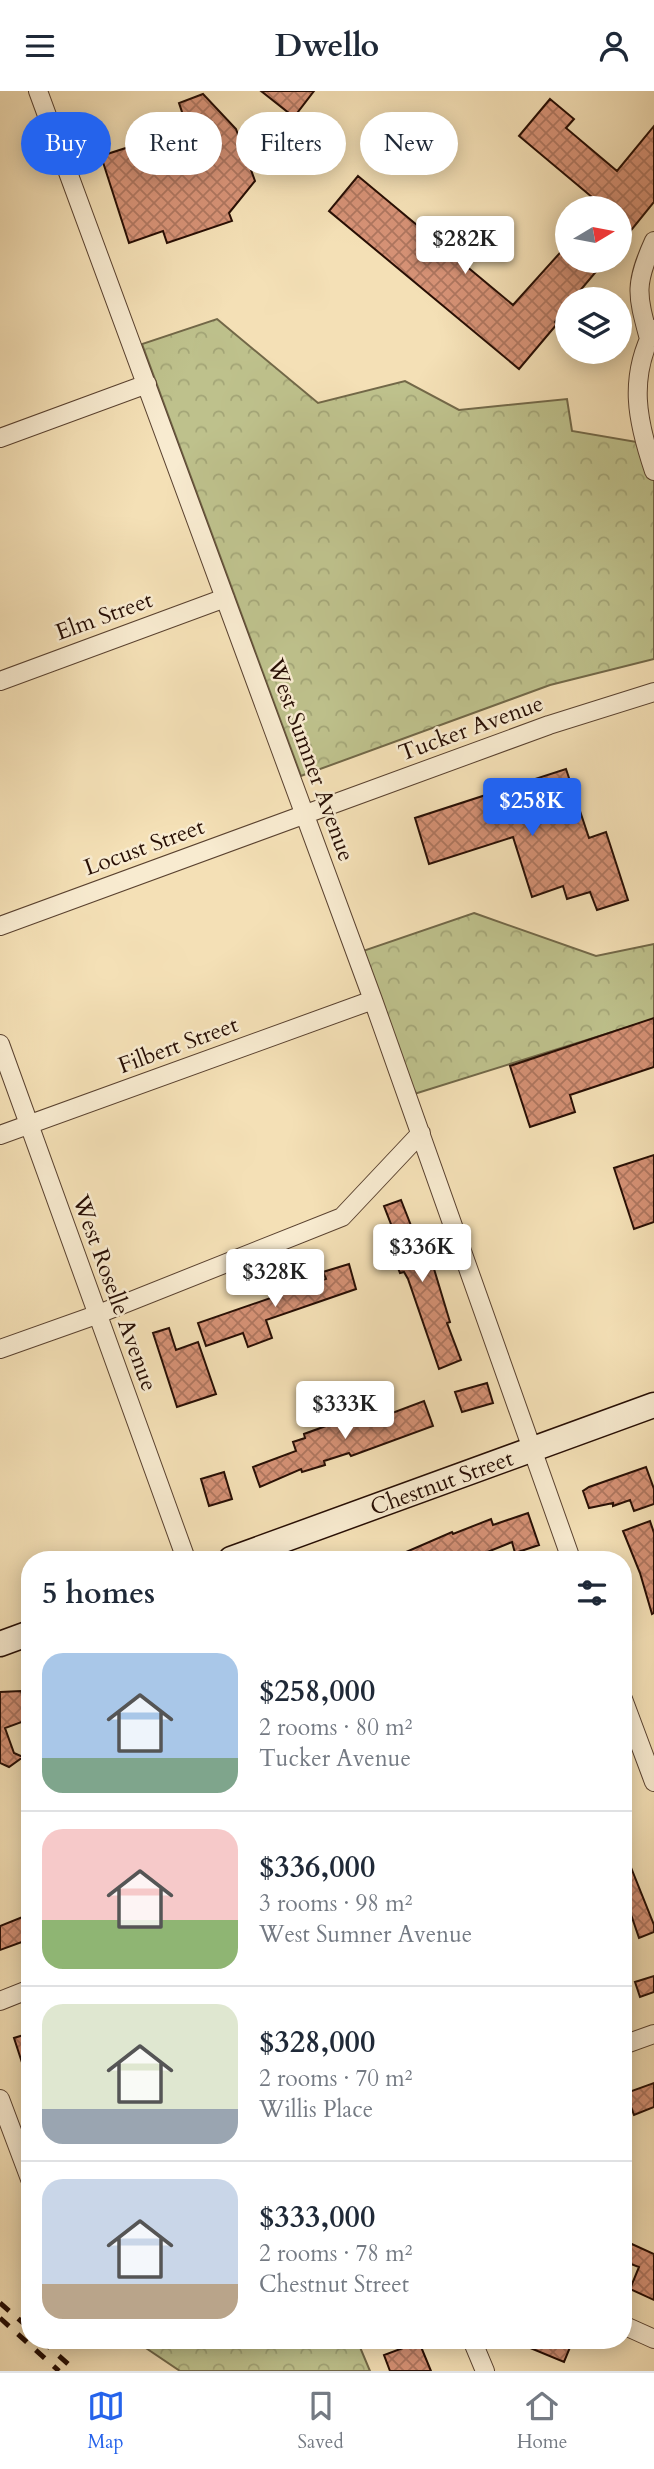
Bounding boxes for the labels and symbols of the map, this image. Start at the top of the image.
north arrow [555,196,632,273]
pin: $282K [416,216,514,276]
street label: Elm Street [51,584,157,648]
street label: West Sumner Avenue [260,654,362,865]
street label: Tucker Avenue [394,687,548,769]
pin: $258K [483,779,581,838]
street label: Locust Street [80,811,208,883]
street label: Filbert Street [114,1009,242,1081]
street label: West Roselle Avenue [65,1190,165,1395]
pin: $336K [373,1225,471,1284]
pin: $328K [226,1249,324,1309]
pin: $333K [296,1381,394,1441]
street label: Chestnut Street [366,1442,517,1523]

